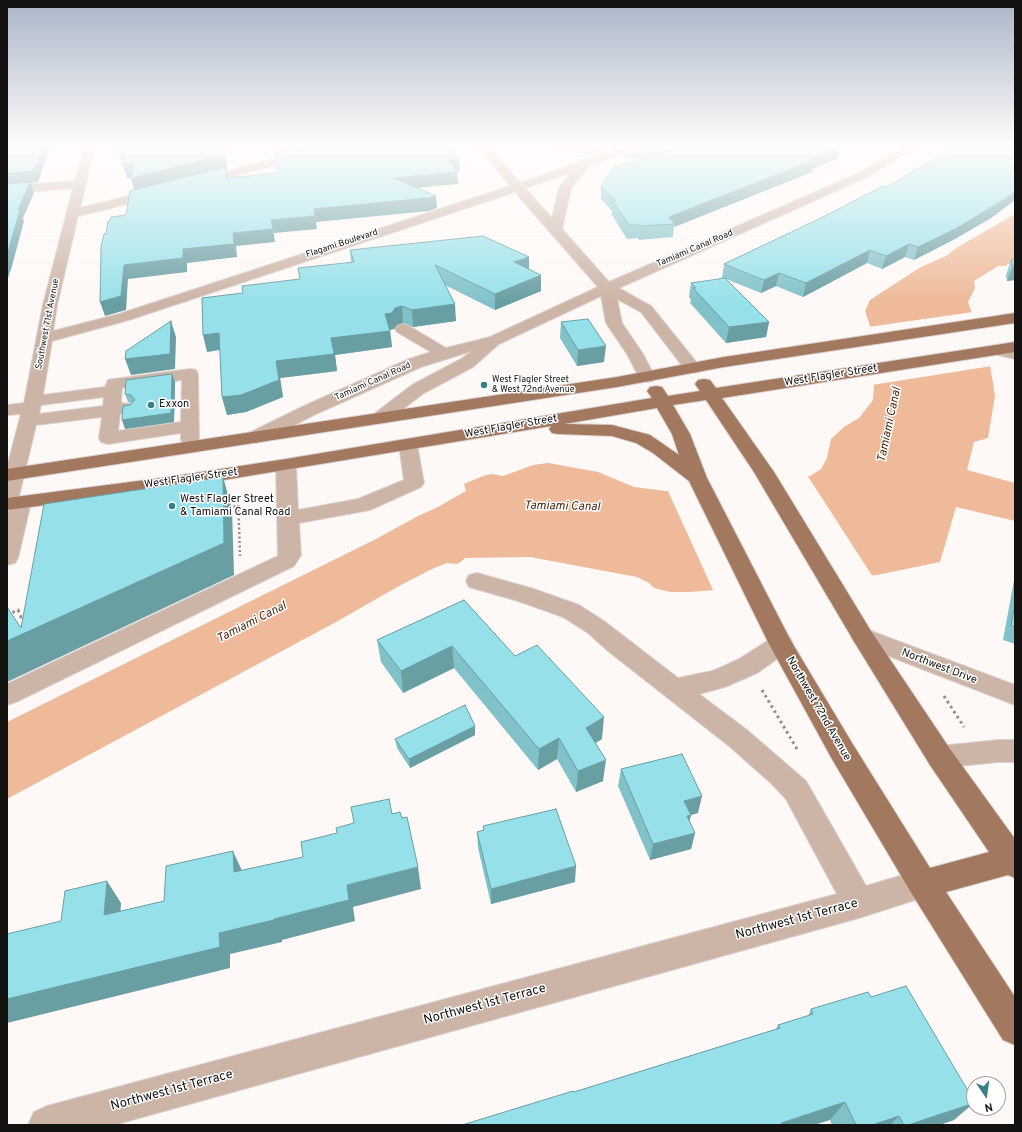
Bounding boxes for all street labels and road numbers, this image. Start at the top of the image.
street label: Flagami Boulevard [305,227,379,261]
street label: Tamiami Canal Road [655,228,735,270]
street label: Southwest 71st Avenue [34,278,62,370]
street label: Tamiami Canal Road [333,360,413,404]
street label: West Flagler Street [784,362,878,390]
street label: West Flagler Street [464,412,558,442]
street label: West Flagler Street [144,466,238,492]
street label: Northwest Drive [899,647,979,687]
street label: Northwest 72nd Avenue [783,655,853,763]
street label: Northwest 1st Terrace [734,896,860,944]
street label: Northwest 1st Terrace [422,981,548,1029]
street label: Northwest 1st Terrace [109,1067,235,1115]

